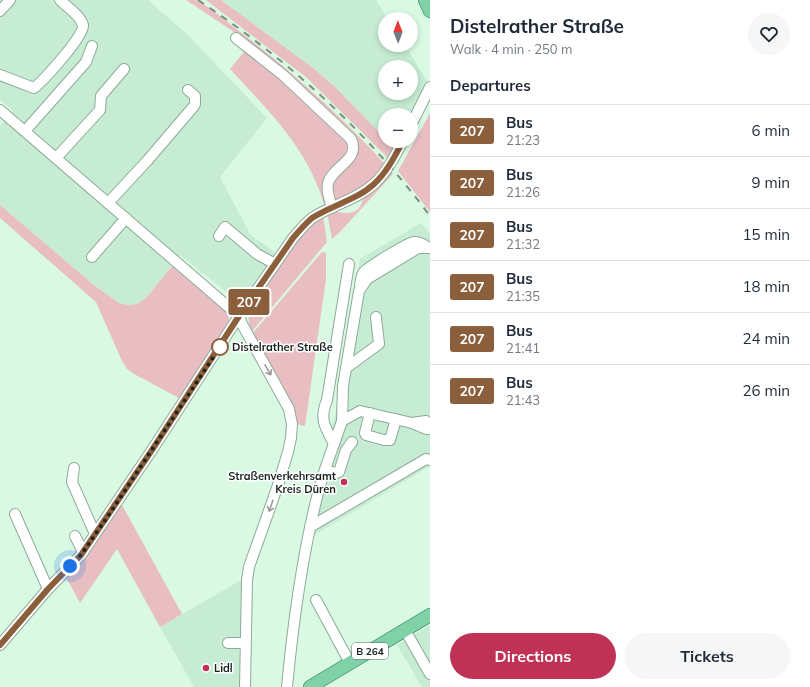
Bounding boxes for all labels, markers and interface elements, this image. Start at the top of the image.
north arrow [378,12,418,52]
map controls [378,12,418,148]
button: heart [748,13,790,55]
text: Distelrather Straße [450,14,624,38]
text: Walk · 4 min · 250 m [450,41,572,57]
button: + [378,60,418,100]
text: Departures [450,76,531,95]
button: − [378,108,418,148]
text: Bus [506,113,533,132]
text: 6 min [752,121,790,140]
text: 207 [459,122,485,140]
text: 21:23 [506,132,540,148]
text: Bus [506,165,533,184]
text: 9 min [752,173,790,192]
text: 207 [459,174,485,192]
text: 21:26 [506,184,540,200]
text: Bus [506,217,533,236]
text: 15 min [743,225,790,244]
text: 207 [459,226,485,244]
text: 21:32 [506,236,540,252]
text: Bus [506,269,533,288]
text: 18 min [743,277,790,296]
text: 207 [459,278,485,296]
text: 21:35 [506,288,540,304]
line badge: 207 [226,289,272,315]
text: 207 [236,293,262,311]
text: Bus [506,321,533,340]
text: 24 min [743,329,790,348]
text: 207 [459,330,485,348]
marker: Distelrather Straße [211,338,229,356]
place label: Distelrather Straße [232,340,333,354]
text: 21:41 [506,340,540,356]
one-way arrow [265,364,273,376]
text: Bus [506,373,533,392]
text: 26 min [743,381,790,400]
text: 207 [459,382,485,400]
text: 21:43 [506,392,540,408]
place label: Straßenverkehrsamt Kreis Düren [228,469,336,496]
marker: Straßenverkehrsamt Kreis Düren [339,477,349,487]
one-way arrow [266,499,274,511]
your location [60,556,80,576]
button: Directions [450,633,616,679]
button: Tickets [624,633,790,679]
road number: B 264 [352,643,388,659]
place label: Lidl [214,661,233,675]
marker: Lidl [201,663,211,673]

